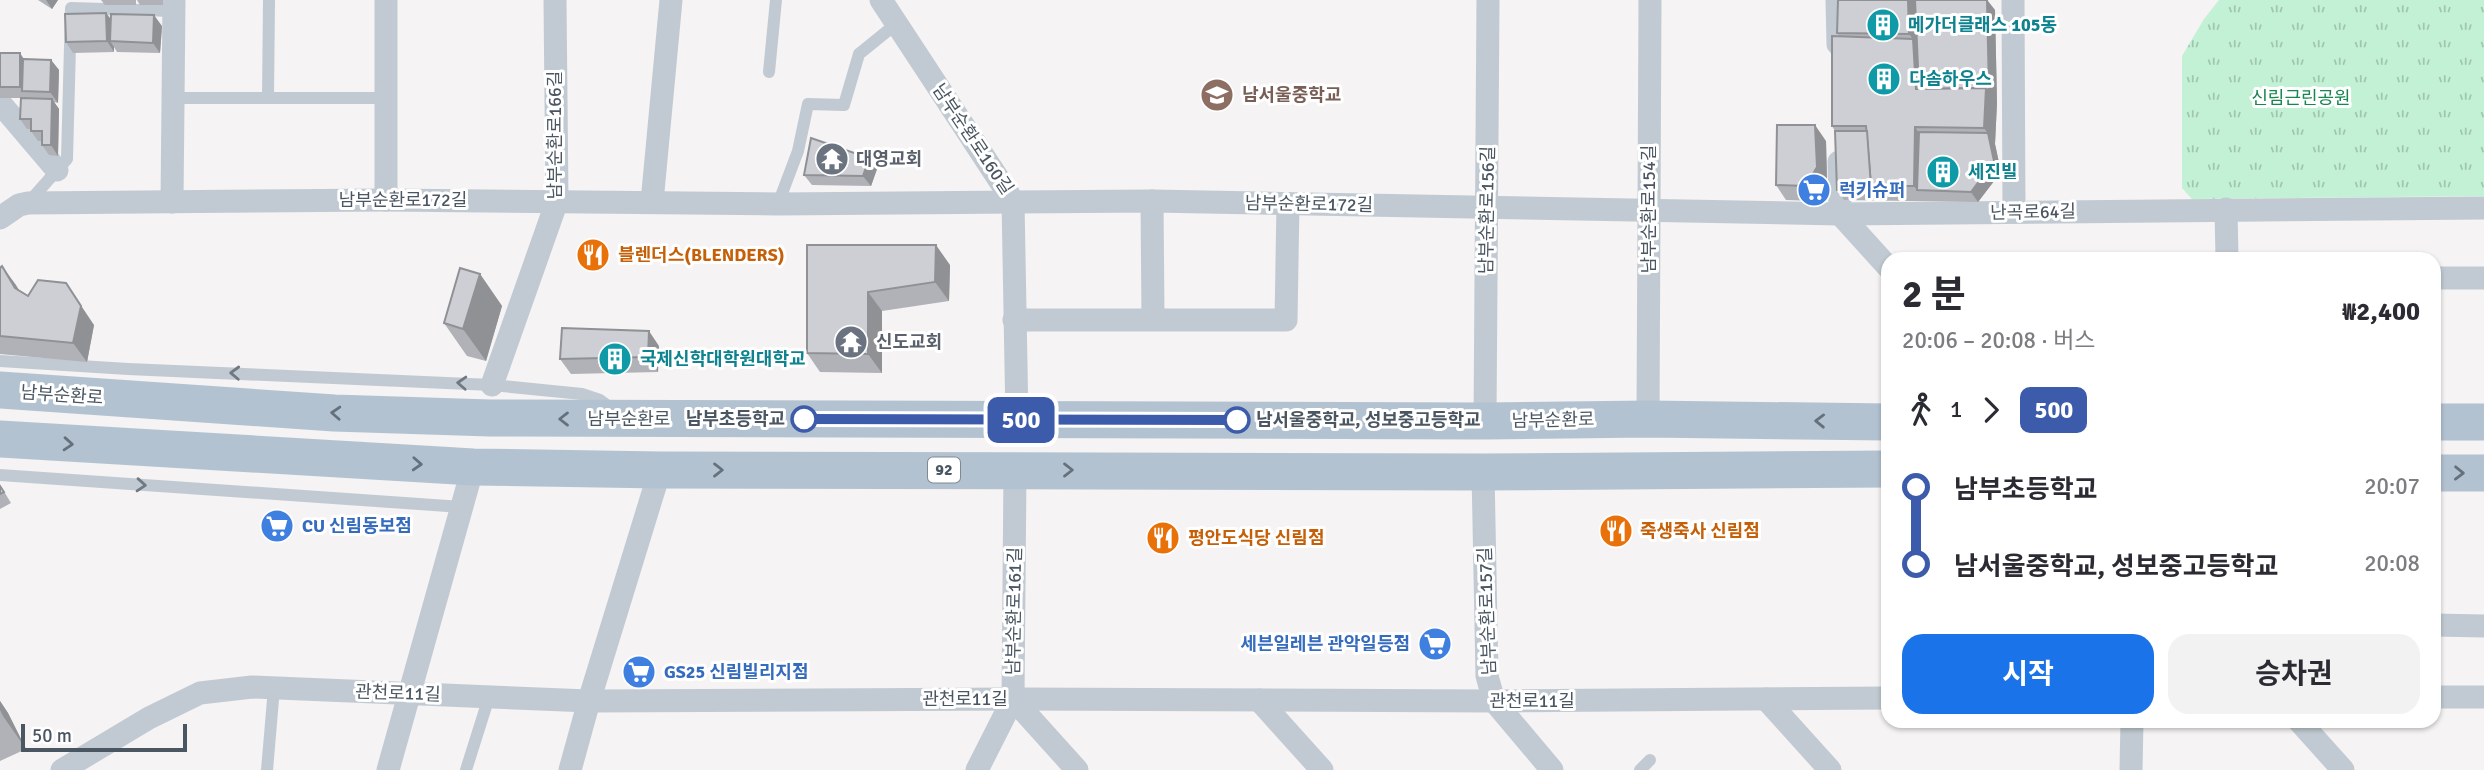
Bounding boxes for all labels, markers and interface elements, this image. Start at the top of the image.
building icon: 메가더클래스 105동 [1864,6,1902,44]
place label: 메가더클래스 105동 [1908,14,2057,36]
building icon: 다솜하우스 [1865,60,1903,98]
place label: 다솜하우스 [1909,68,1992,90]
street label: 남부순환로166길 [544,71,566,199]
school or university icon: 남서울중학교 [1198,76,1236,114]
street label: 남부순환로160길 [928,80,1018,198]
place label: 남서울중학교 [1242,84,1341,106]
park label: 신림근린공원 [2251,87,2351,109]
temple icon: 대영교회 [813,140,851,178]
street label: 남부순환로154길 [1638,145,1660,273]
street label: 남부순환로156길 [1475,146,1499,274]
place label: 대영교회 [856,148,922,170]
building icon: 세진빌 [1924,153,1962,191]
place label: 세진빌 [1968,161,2018,183]
supermarket icon: 럭키슈퍼 [1795,171,1833,209]
place label: 럭키슈퍼 [1839,179,1905,201]
street label: 남부순환로172길 [339,189,467,211]
street label: 남부순환로172길 [1245,192,1373,216]
street label: 난곡로64길 [1990,200,2076,224]
restaurant icon: 블렌더스(BLENDERS) [574,236,612,274]
place label: 블렌더스(BLENDERS) [618,244,784,266]
text: 2 분 [1902,271,1966,318]
text: ₩2,400 [2342,296,2420,328]
temple icon: 신도교회 [832,323,870,361]
text: 20:06 – 20:08 · 버스 [1902,326,2095,355]
place label: 신도교회 [876,331,942,353]
building icon: 국제신학대학원대학교 [596,340,634,378]
place label: 국제신학대학원대학교 [640,348,806,370]
one-way arrow [229,366,240,381]
one-way arrow [456,376,467,391]
street label: 남부순환로 [20,381,104,409]
icon: walk [1902,391,1940,429]
icon: forward [1972,391,2010,429]
text: 1 [1950,395,1962,424]
text: 500 [2034,395,2073,425]
line badge: 500 [981,397,1061,443]
text: 500 [1002,405,1040,435]
one-way arrow [330,406,341,421]
marker: 남부초등학교 [791,406,817,432]
marker: 남서울중학교, 성보중고등학교 [1224,407,1250,433]
street label: 남부순환로 [588,408,670,430]
place label: 남부초등학교 [686,408,785,430]
street label: 남부순환로 [1511,408,1595,432]
place label: 남서울중학교, 성보중고등학교 [1256,409,1481,431]
one-way arrow [558,411,568,427]
one-way arrow [1814,413,1825,429]
one-way arrow [63,436,74,451]
one-way arrow [412,456,423,471]
road number: 92 [928,457,960,482]
one-way arrow [714,462,724,478]
one-way arrow [1064,462,1074,478]
one-way arrow [2454,465,2465,481]
text: 20:07 [2364,472,2420,501]
text: 남부초등학교 [1954,474,2098,506]
one-way arrow [136,477,147,492]
supermarket icon: CU 신림동보점 [258,507,296,545]
restaurant icon: 죽생죽사 신림점 [1597,512,1635,550]
place label: CU 신림동보점 [302,515,412,537]
restaurant icon: 평안도식당 신림점 [1144,519,1182,557]
place label: 죽생죽사 신림점 [1640,520,1760,542]
place label: 평안도식당 신림점 [1188,527,1324,549]
street label: 남부순환로157길 [1474,546,1500,676]
street label: 남부순환로161길 [1002,547,1026,675]
text: 20:08 [2364,549,2420,578]
text: 남서울중학교, 성보중고등학교 [1954,551,2278,583]
supermarket icon: 세븐일레븐 관악일등점 [1416,625,1454,663]
place label: 세븐일레븐 관악일등점 [1240,633,1410,655]
button: 시작 [1902,634,2154,714]
button: 승차권 [2168,634,2420,714]
supermarket icon: GS25 신림빌리지점 [620,653,658,691]
place label: GS25 신림빌리지점 [664,661,809,683]
street label: 관천로11길 [355,681,441,705]
street label: 관천로11길 [922,688,1008,710]
street label: 관천로11길 [1489,690,1575,712]
scale bar [21,721,187,753]
text: 50 m [32,724,72,748]

